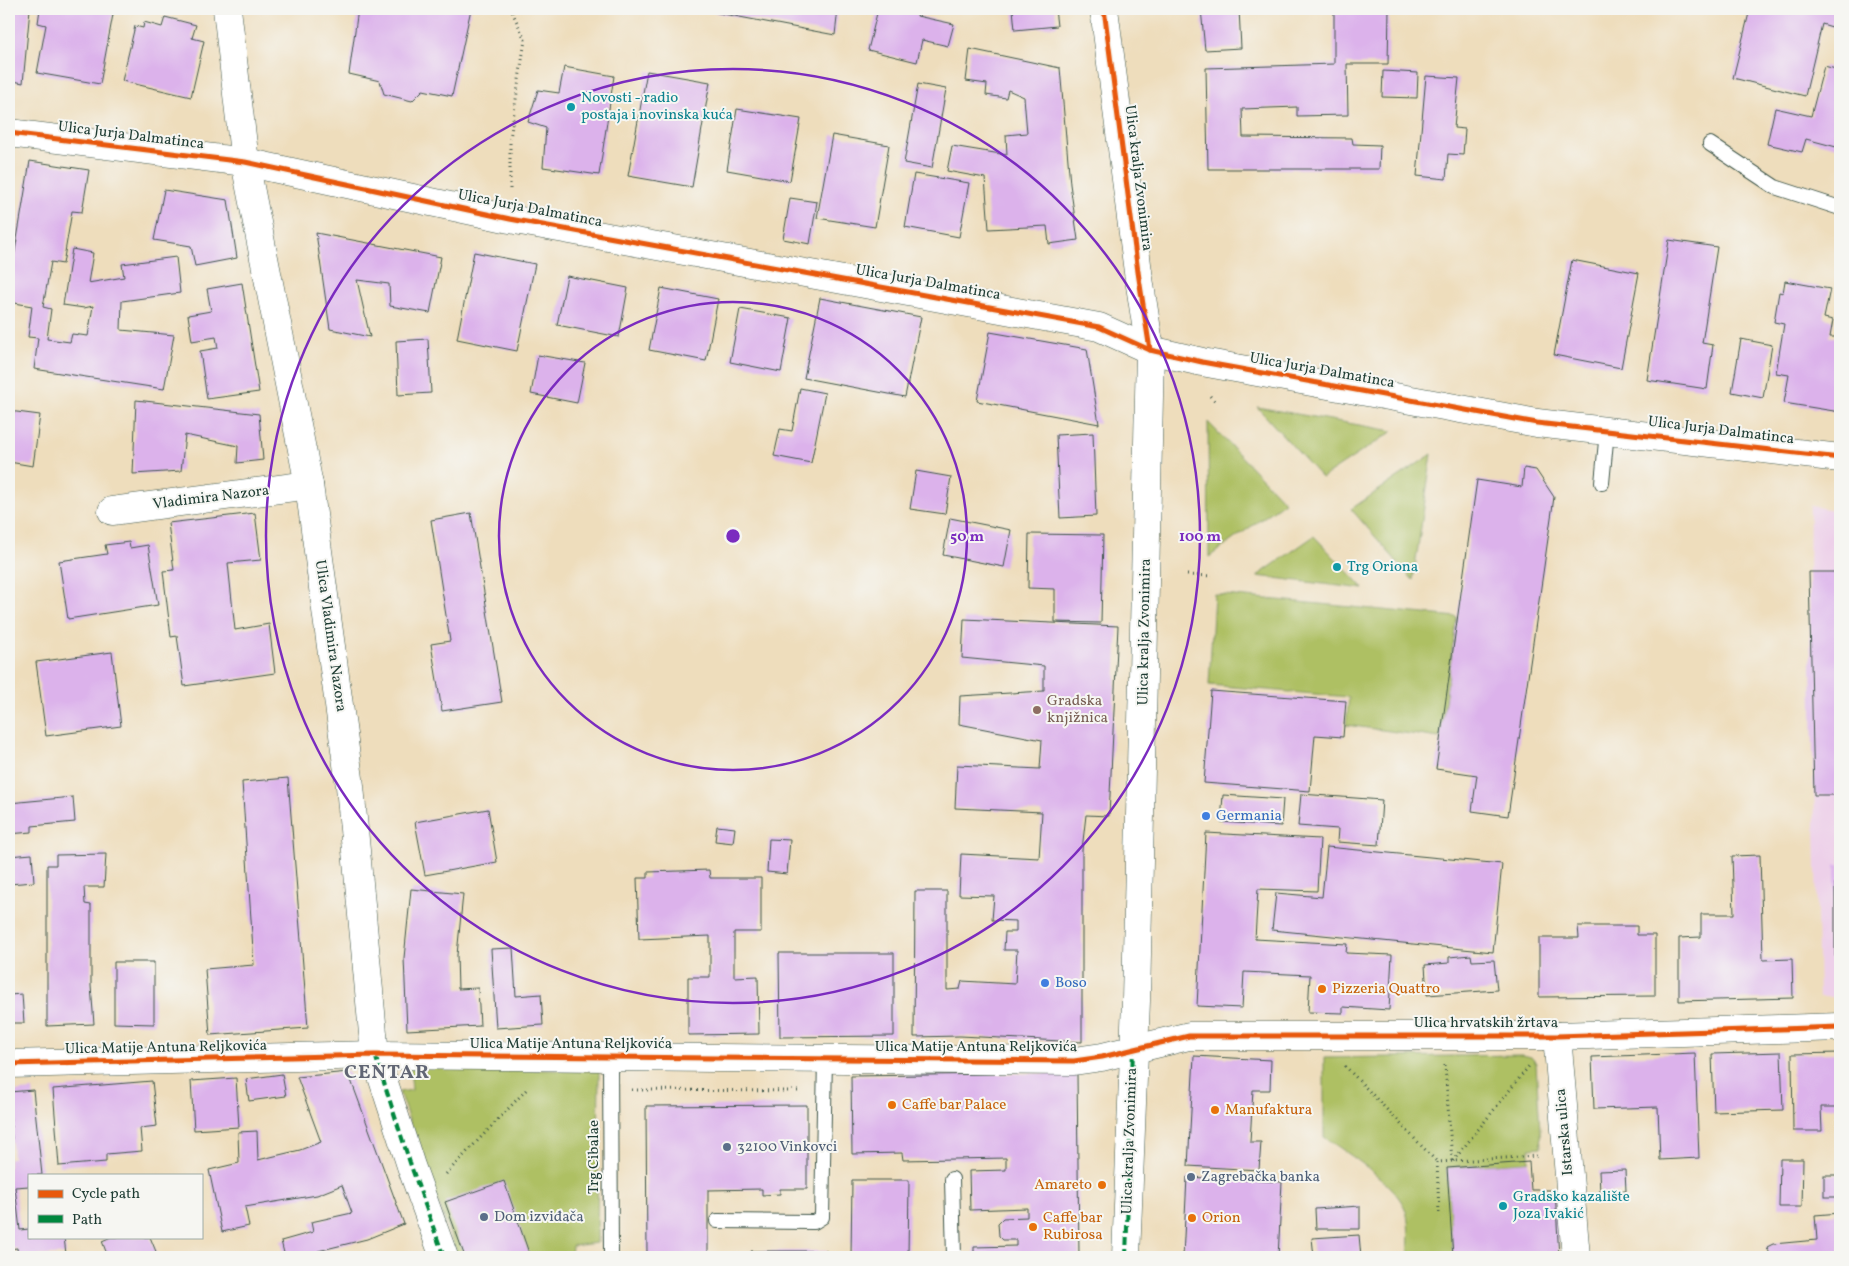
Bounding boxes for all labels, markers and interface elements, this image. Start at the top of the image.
place label: Novosti - radio postaja i novinska kuća [581,88,733,126]
marker: Novosti - radio postaja i novinska kuća [565,101,577,113]
street label: Ulica kralja Zvonimira [1119,104,1157,252]
street label: Ulica Jurja Dalmatinca [57,117,205,155]
street label: Ulica Jurja Dalmatinca [456,185,604,233]
street label: Ulica Jurja Dalmatinca [854,260,1002,306]
street label: Ulica Jurja Dalmatinca [1248,348,1396,394]
street label: Ulica Jurja Dalmatinca [1647,412,1795,450]
street label: Vladimira Nazora [151,480,271,516]
centre of rings [724,527,742,545]
text: 50 m [950,527,984,548]
text: 100 m [1179,527,1222,548]
place label: Trg Oriona [1347,557,1418,578]
street label: Ulica kralja Zvonimira [1133,558,1157,706]
street label: Ulica Vladimira Nazora [309,559,351,713]
marker: Trg Oriona [1331,561,1343,573]
place label: Gradska knjižnica [1047,691,1108,729]
marker: Gradska knjižnica [1031,704,1043,716]
place label: Germania [1216,806,1282,827]
marker: Germania [1200,810,1212,822]
place label: Boso [1055,973,1087,994]
marker: Boso [1039,977,1051,989]
place label: Pizzeria Quattro [1332,979,1440,1000]
marker: Pizzeria Quattro [1316,983,1328,995]
street label: Ulica hrvatskih žrtava [1414,1013,1558,1034]
street label: Ulica Matije Antuna Reljkovića [470,1034,672,1055]
street label: Ulica Matije Antuna Reljkovića [65,1036,267,1060]
street label: Ulica Matije Antuna Reljkovića [875,1037,1077,1058]
district label: CENTAR [344,1059,430,1087]
street label: Ulica kralja Zvonimira [1117,1067,1143,1215]
street label: Istarska ulica [1551,1088,1579,1176]
place label: Caffe bar Palace [902,1095,1006,1116]
marker: Caffe bar Palace [886,1099,898,1111]
place label: Manufaktura [1225,1100,1312,1121]
marker: Manufaktura [1209,1104,1221,1116]
street label: Trg Cibalae [584,1120,605,1194]
place label: 32100 Vinkovci [737,1137,837,1158]
marker: 32100 Vinkovci [721,1141,733,1153]
place label: Zagrebačka banka [1201,1167,1320,1188]
marker: Zagrebačka banka [1185,1171,1197,1183]
legend [28,1174,202,1238]
place label: Amareto [1034,1175,1092,1196]
marker: Amareto [1096,1179,1108,1191]
text: Cycle path [72,1184,140,1205]
place label: Gradsko kazalište Joza Ivakić [1513,1187,1630,1225]
marker: Gradsko kazalište Joza Ivakić [1497,1200,1509,1212]
place label: Dom izviđača [494,1207,584,1228]
place label: Caffe bar Rubirosa [1043,1208,1103,1246]
place label: Orion [1202,1208,1241,1229]
text: Path [72,1210,102,1231]
marker: Dom izviđača [478,1211,490,1223]
marker: Orion [1186,1212,1198,1224]
marker: Caffe bar Rubirosa [1027,1221,1039,1233]

